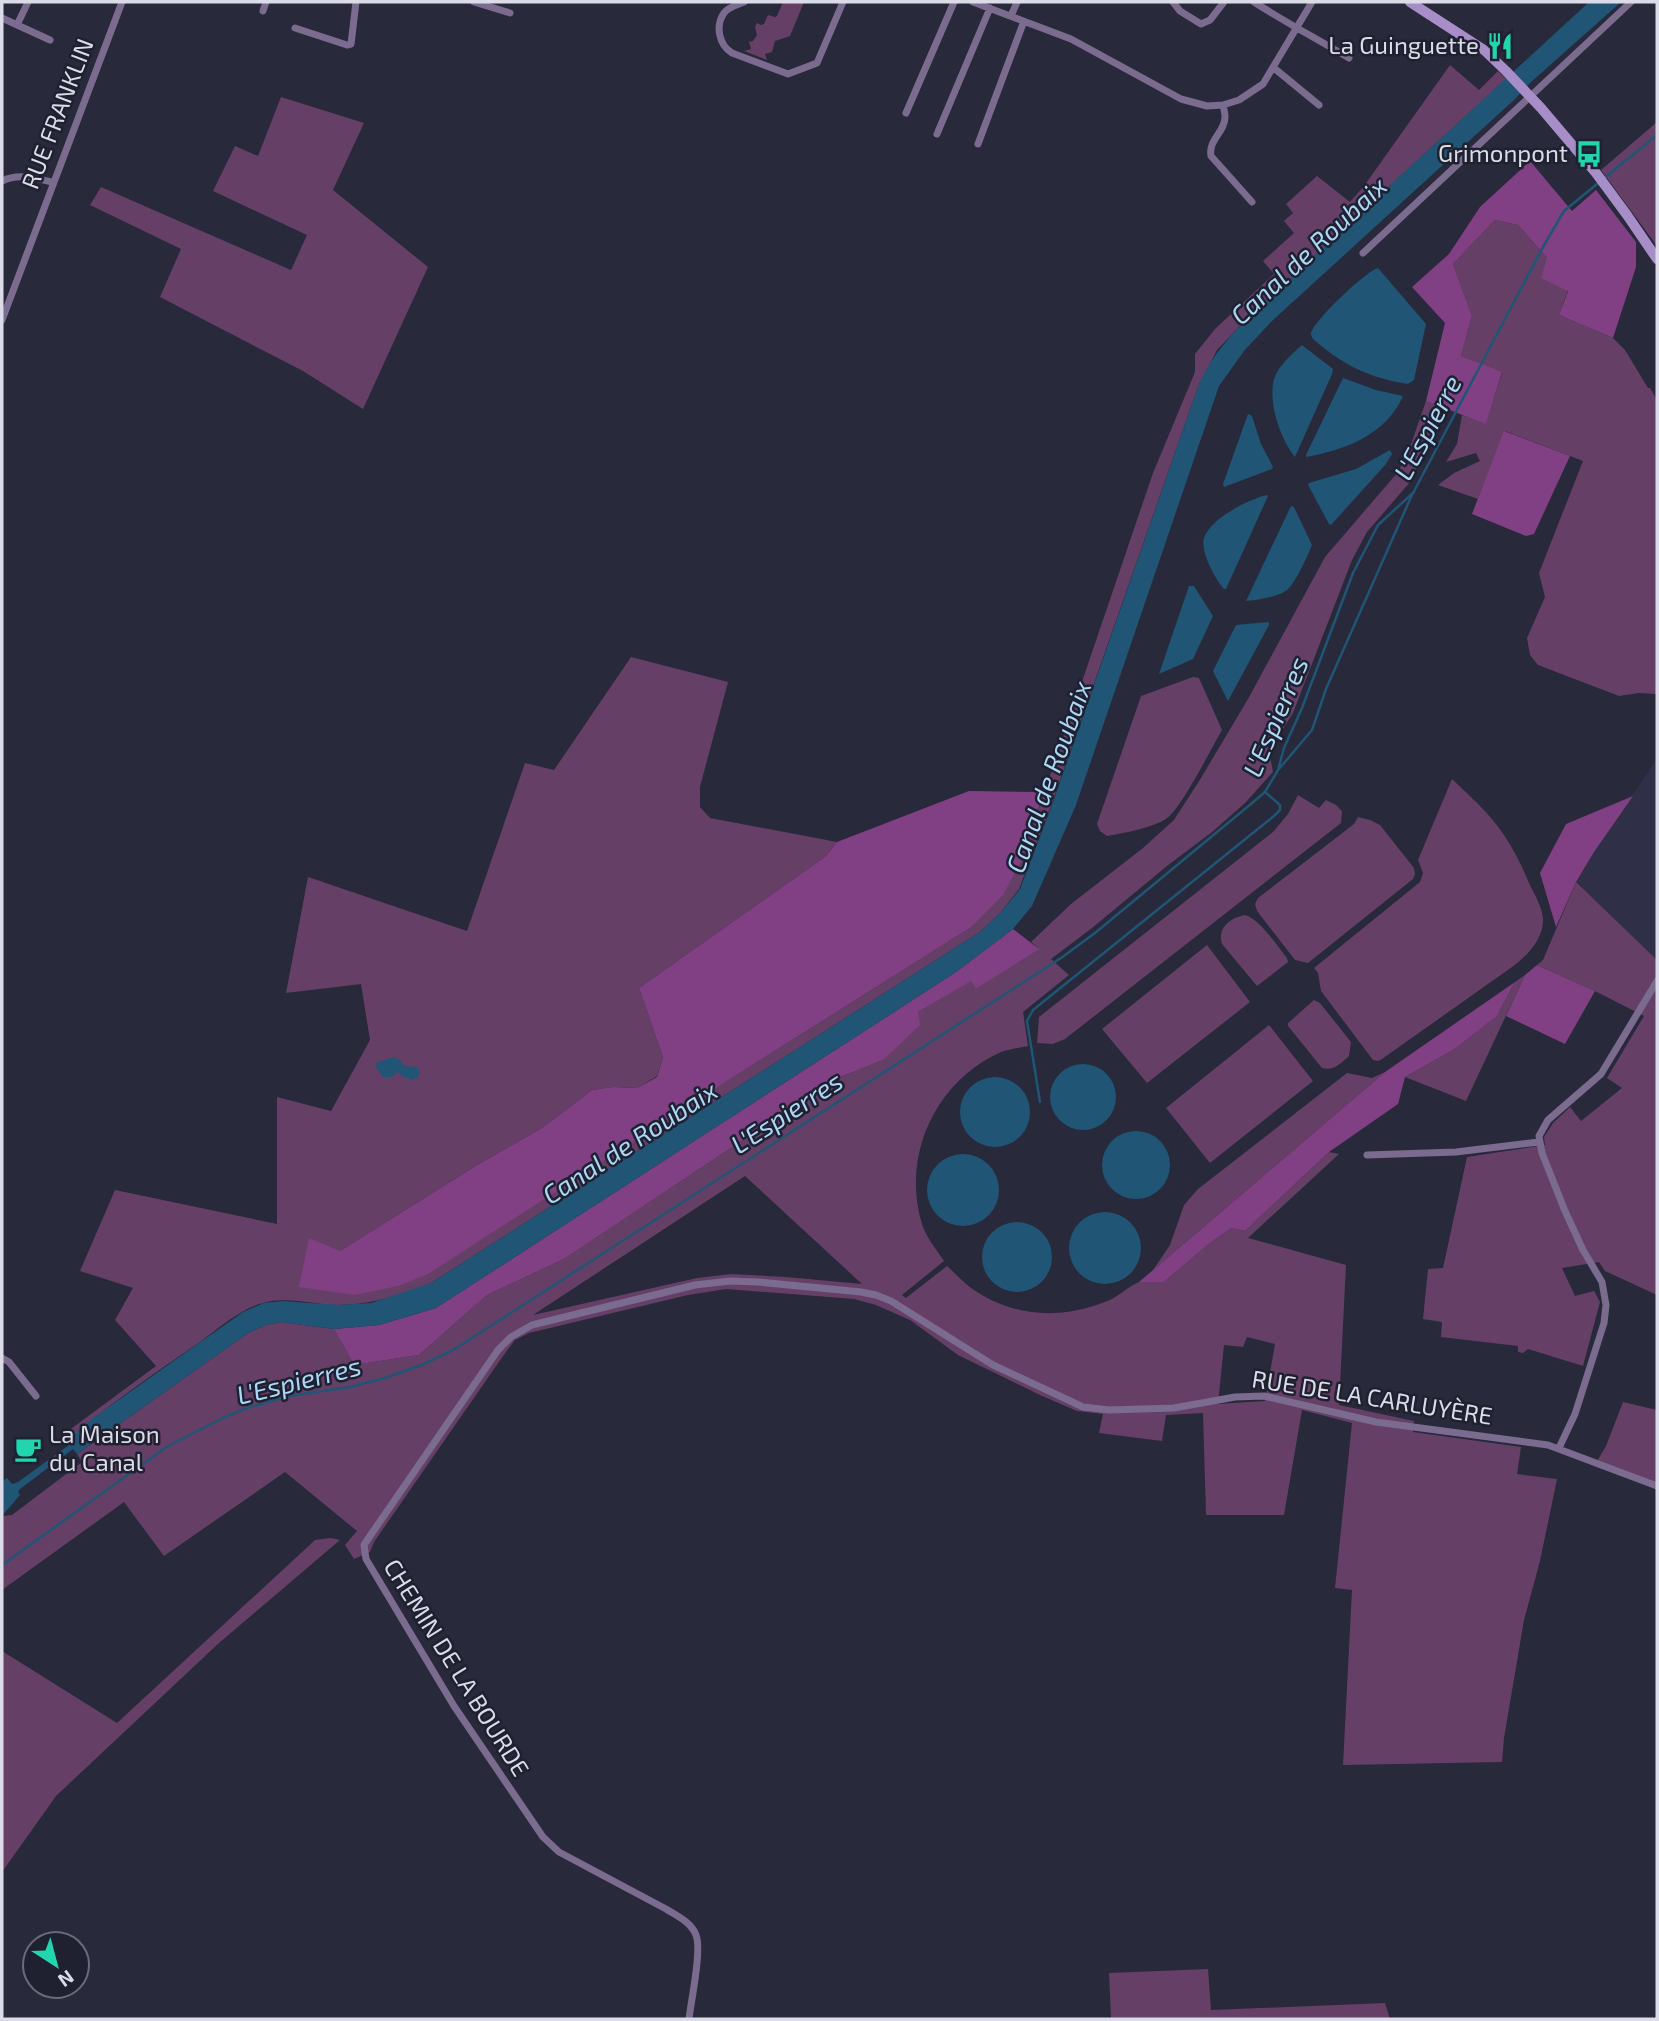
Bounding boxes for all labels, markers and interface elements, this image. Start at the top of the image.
place label: La Guinguette [1328,30,1479,59]
restaurant icon: La Guinguette [1485,31,1515,61]
street label: RUE FRANKLIN [15,34,99,193]
place label: Grimonpont [1438,138,1568,167]
bus stop icon: Grimonpont [1574,139,1604,169]
water label: Canal de Roubaix [1224,169,1393,330]
water label: L'Espierre [1386,370,1467,485]
water label: L'Espierres [1236,652,1314,781]
water label: Canal de Roubaix [998,676,1097,877]
water label: L'Espierres [725,1064,848,1159]
water label: Canal de Roubaix [536,1074,723,1210]
water label: L'Espierres [233,1349,364,1410]
street label: RUE DE LA CARLUYÈRE [1250,1363,1494,1430]
place label: La Maison du Canal [49,1419,160,1476]
cafe icon: La Maison du Canal [13,1434,43,1464]
street label: CHEMIN DE LA BOURDE [379,1553,536,1781]
north arrow [21,1930,91,2000]
text: N [54,1966,79,1992]

